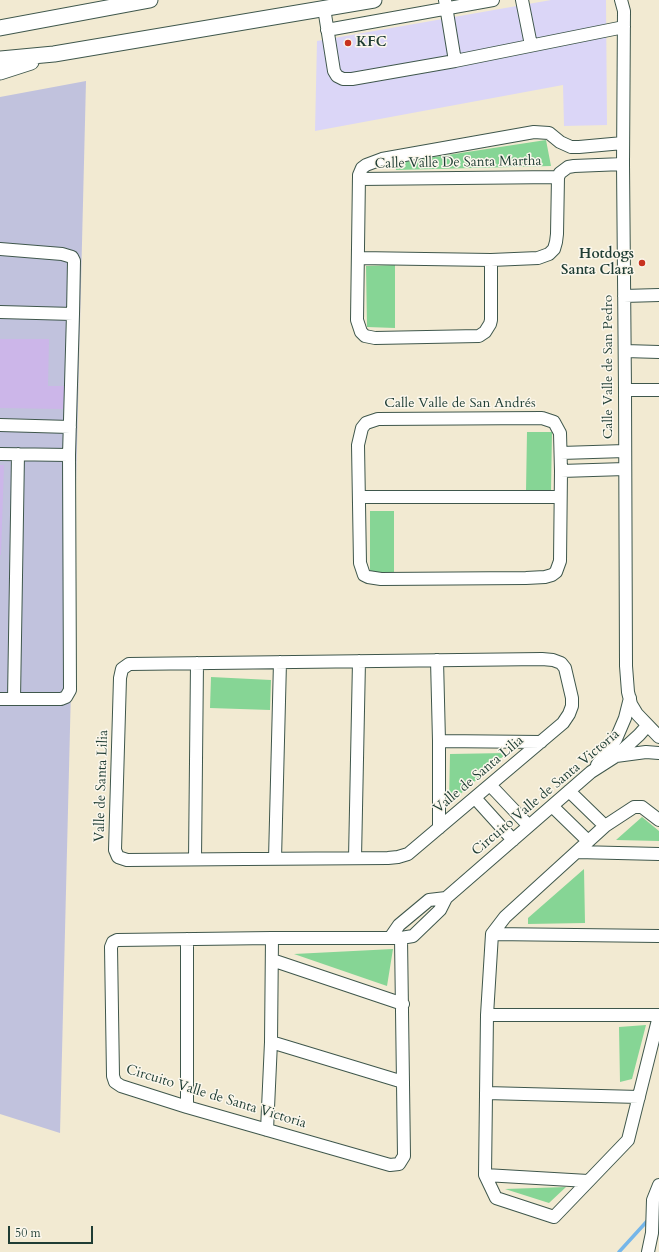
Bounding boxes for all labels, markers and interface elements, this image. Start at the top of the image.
place label: KFC [356,35,386,51]
marker: KFC [343,38,353,48]
street label: Calle Valle De Santa Martha [374,153,542,173]
place label: Hotdogs Santa Clara [561,247,634,280]
marker: Hotdogs Santa Clara [637,258,647,268]
street label: Calle Valle de San Pedro [601,295,617,439]
street label: Calle Valle de San Andrés [384,396,536,412]
street label: Circuito Valle de Santa Victoria [469,726,623,860]
street label: Valle de Santa Lilia [92,730,112,842]
street label: Valle de Santa Lilia [431,732,527,818]
street label: Circuito Valle de Santa Victoria [124,1062,308,1132]
scale bar [10,1218,95,1244]
text: 50 m [15,1225,41,1241]

